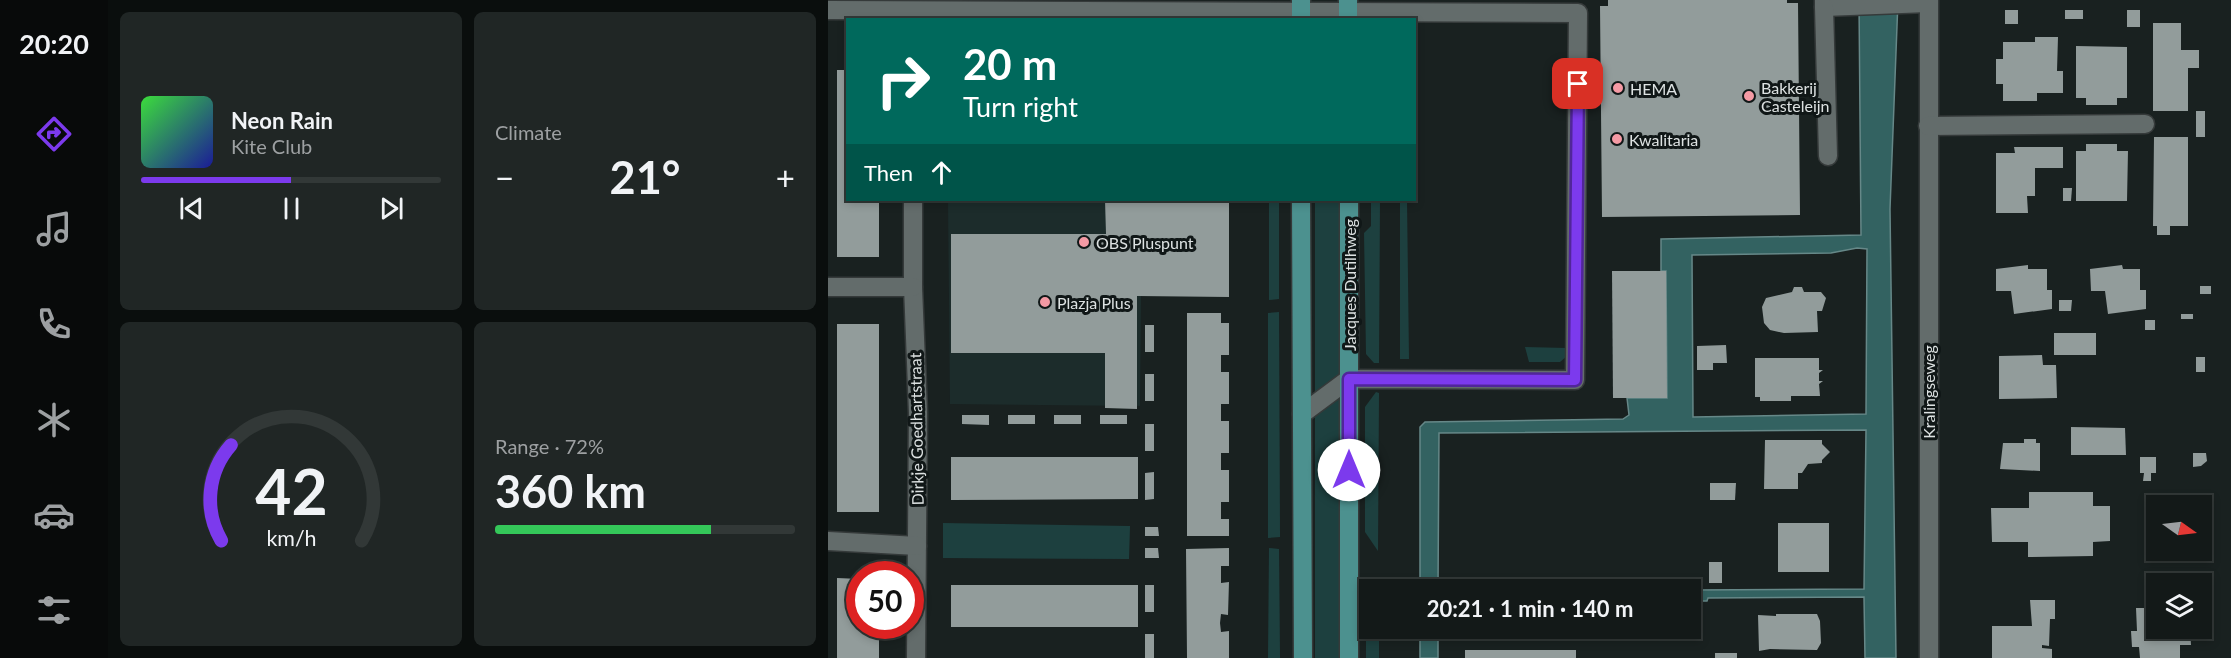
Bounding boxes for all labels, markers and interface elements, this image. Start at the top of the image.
text: 20:20 [19,27,89,60]
text: 20 m [963,39,1057,89]
icon: right [864,42,942,120]
pin [1552,58,1603,109]
icon: arrive [1561,67,1594,100]
place label: Bakkerij Casteleijn [1761,78,1830,115]
place label: HEMA [1630,79,1677,98]
marker: HEMA [1611,81,1625,95]
marker: Bakkerij Casteleijn [1742,89,1756,103]
text: Turn right [963,90,1078,123]
text: Neon Rain [231,107,333,134]
icon: directions [33,113,75,155]
text: Climate [495,120,562,144]
place label: Kwalitaria [1629,130,1698,149]
marker: Kwalitaria [1610,132,1624,146]
text: Kite Club [231,134,312,158]
text: 21° [610,150,680,204]
icon: ahead [925,156,958,189]
text: − [495,157,514,197]
text: + [776,157,795,197]
text: Then [864,159,913,186]
icon: previous [175,192,208,225]
icon: pause [275,192,308,225]
icon: next [375,192,408,225]
icon: music [33,208,75,250]
street label: Jacques Dutilhweg [1340,219,1359,351]
place label: OBS Pluspunt [1096,233,1194,252]
marker: OBS Pluspunt [1077,235,1091,249]
place label: Plazja Plus [1057,293,1131,312]
marker: Plazja Plus [1038,295,1052,309]
icon: phone [33,303,75,345]
street label: Kralingseweg [1919,345,1938,439]
street label: Dirkje Goedhartstraat [905,352,927,505]
icon: climate [33,399,75,441]
text: Range · 72% [495,434,604,458]
position arrow [1317,438,1381,502]
text: 42 [255,453,327,528]
text: 360 km [495,464,646,518]
icon: car [33,494,75,536]
north arrow [2146,495,2212,561]
map controls [2146,495,2212,639]
text: km/h [266,525,316,551]
speed limit sign: 50 [846,561,924,639]
button: layers [2146,573,2212,639]
icon: filters [33,589,75,631]
text: 20:21 · 1 min · 140 m [1427,595,1633,622]

